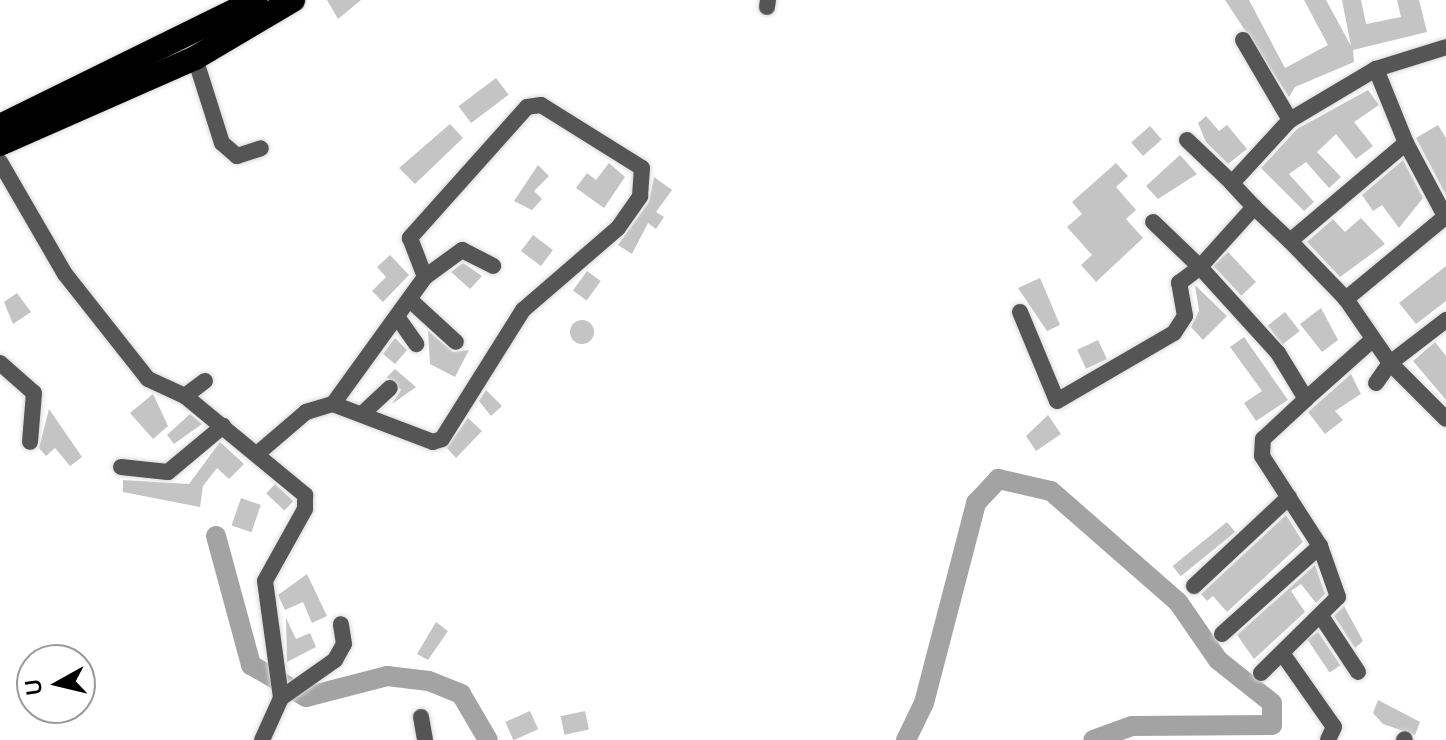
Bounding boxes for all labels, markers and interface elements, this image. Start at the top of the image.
north arrow [16,644,96,724]
text: U [18,677,50,697]

